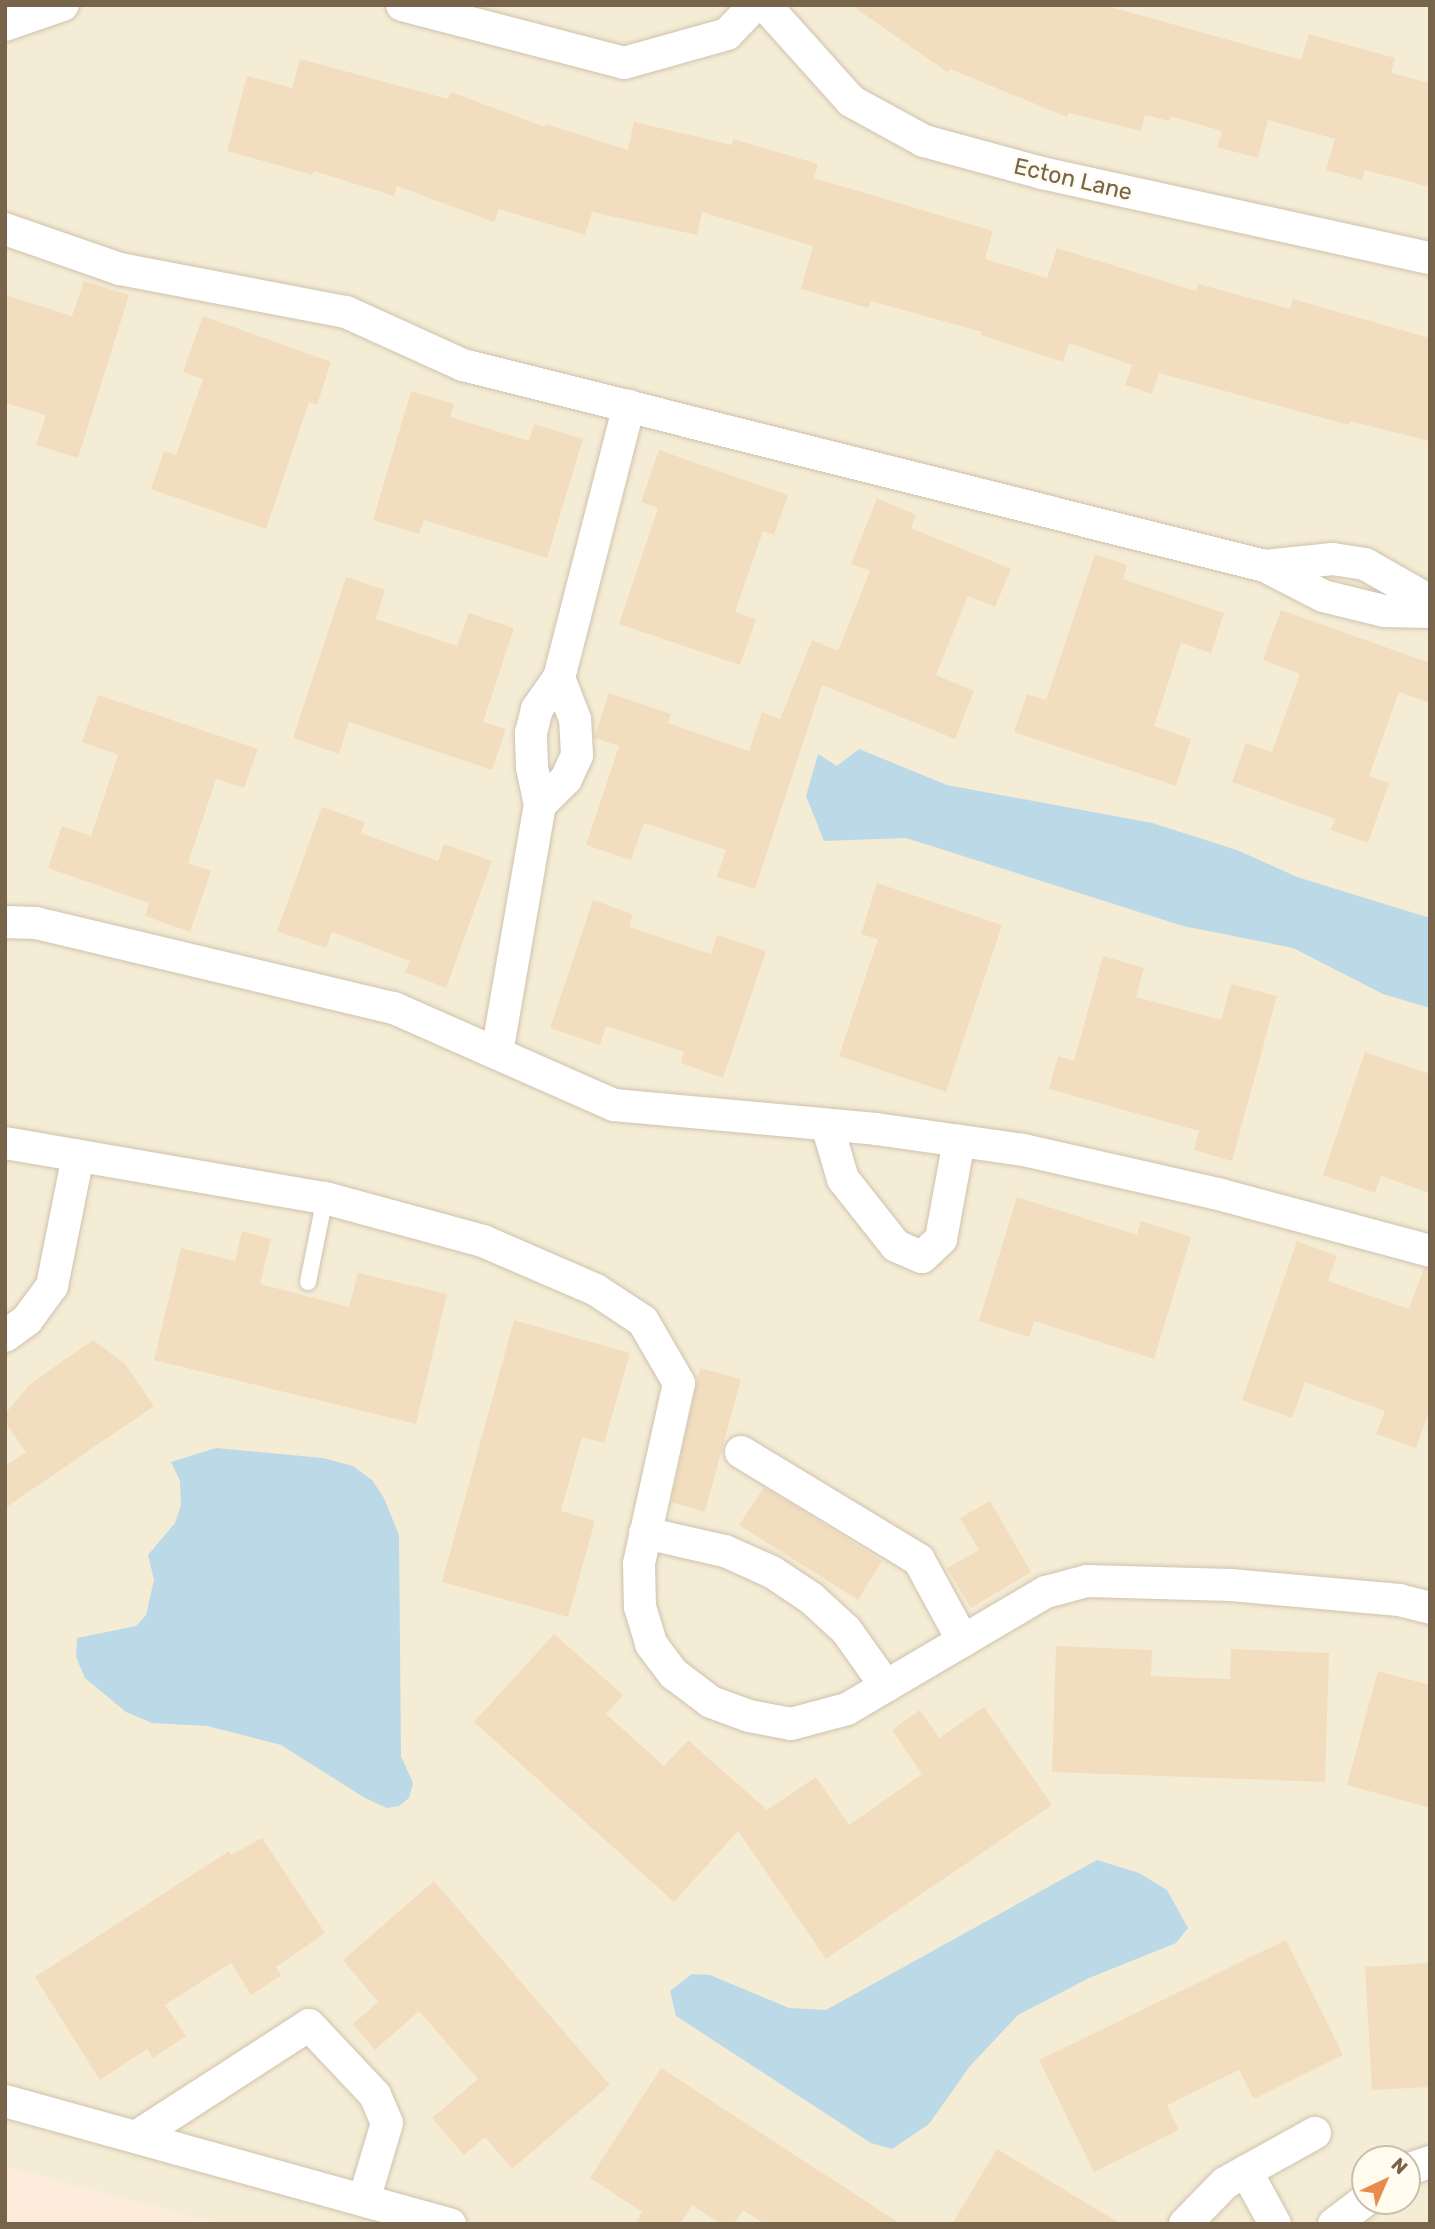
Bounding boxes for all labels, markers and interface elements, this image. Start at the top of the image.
street label: Ecton Lane [1011,152,1135,206]
north arrow [1351,2145,1421,2215]
text: N [1387,2153,1412,2179]

